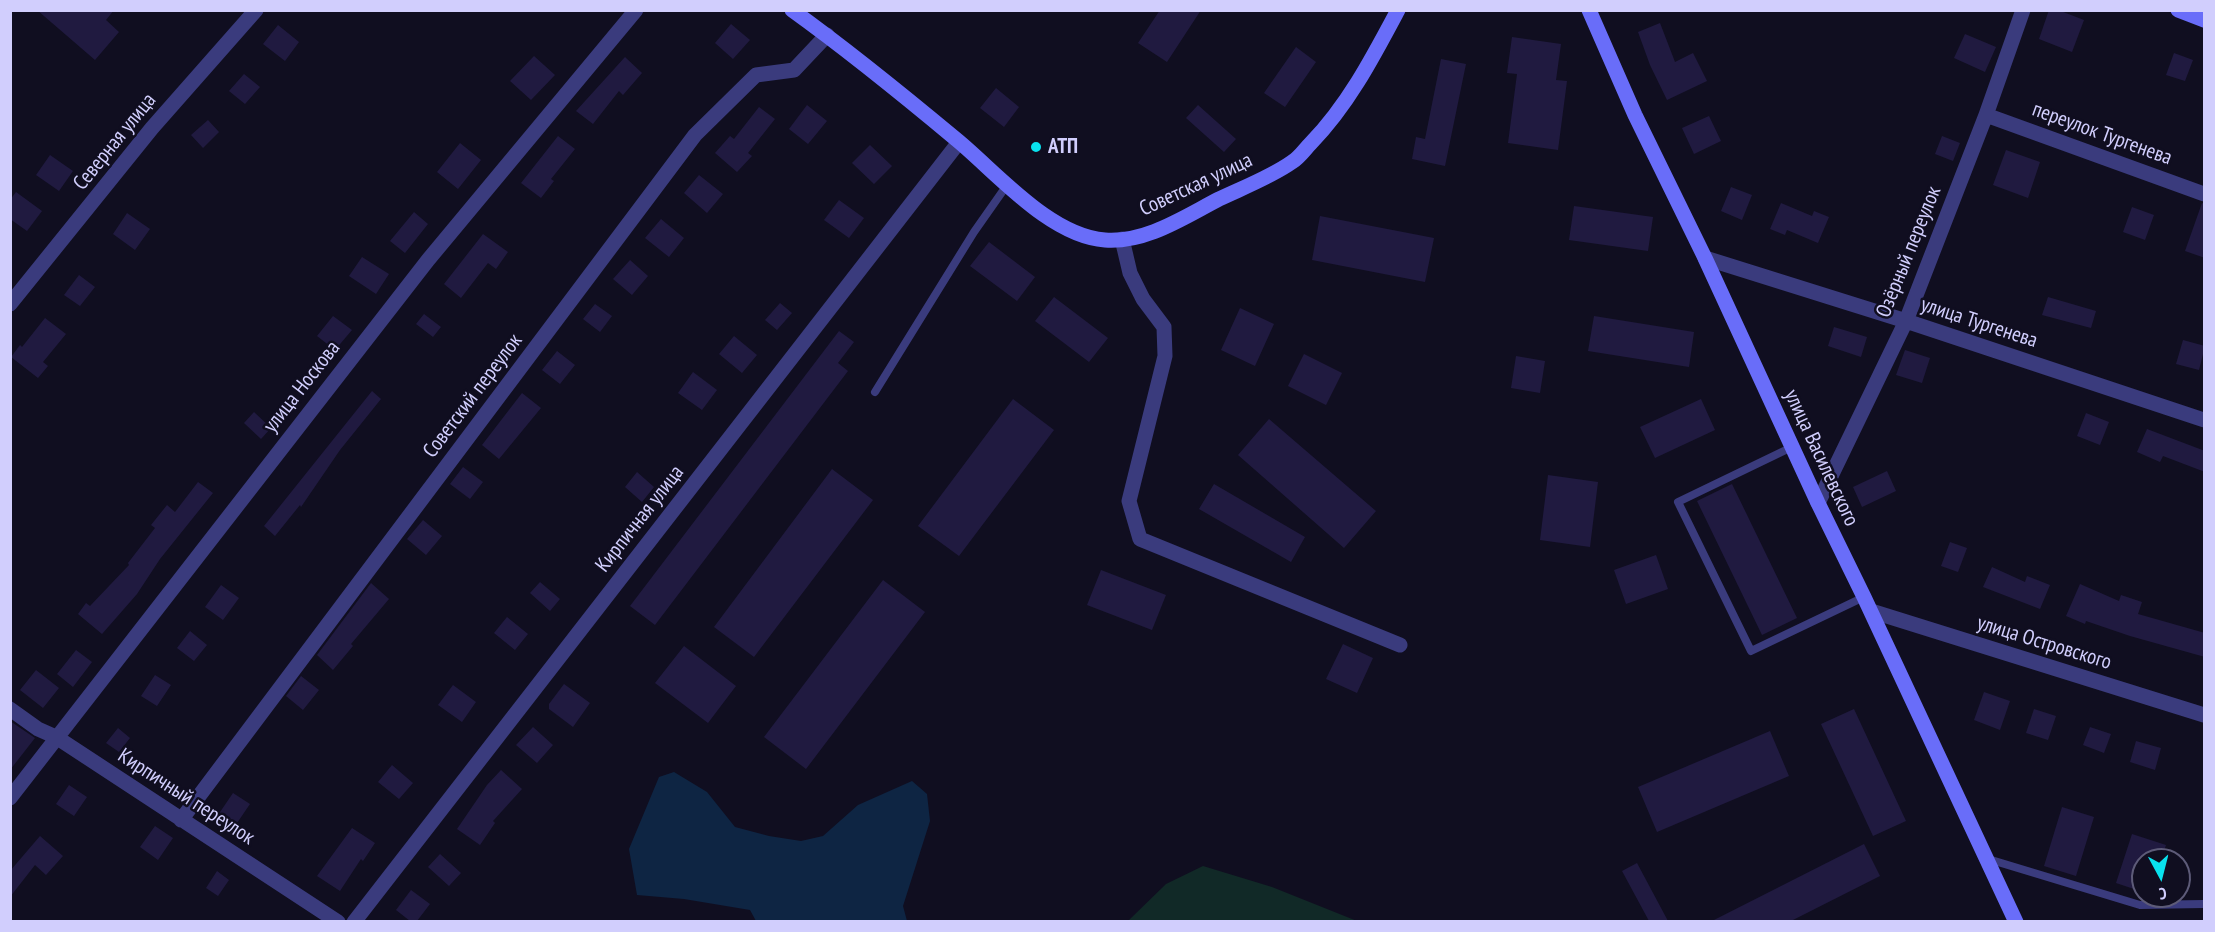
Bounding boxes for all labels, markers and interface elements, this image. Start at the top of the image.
street label: Северная улица [68,89,162,195]
street label: переулок Тургенева [2029,97,2175,171]
place label: АТП [1048,134,1078,160]
marker: АТП [1029,140,1043,154]
street label: Советская улица [1136,148,1256,222]
street label: Озёрный переулок [1871,183,1947,321]
street label: улица Тургенева [1918,292,2040,354]
street label: Советский переулок [418,329,528,463]
street label: улица Носкова [258,336,346,438]
street label: улица Василевского [1778,386,1864,530]
street label: Кирпичная улица [591,461,689,577]
street label: улица Островского [1974,611,2114,675]
street label: Кирпичный переулок [113,743,259,851]
north arrow [2131,848,2191,908]
text: С [2158,884,2168,904]

